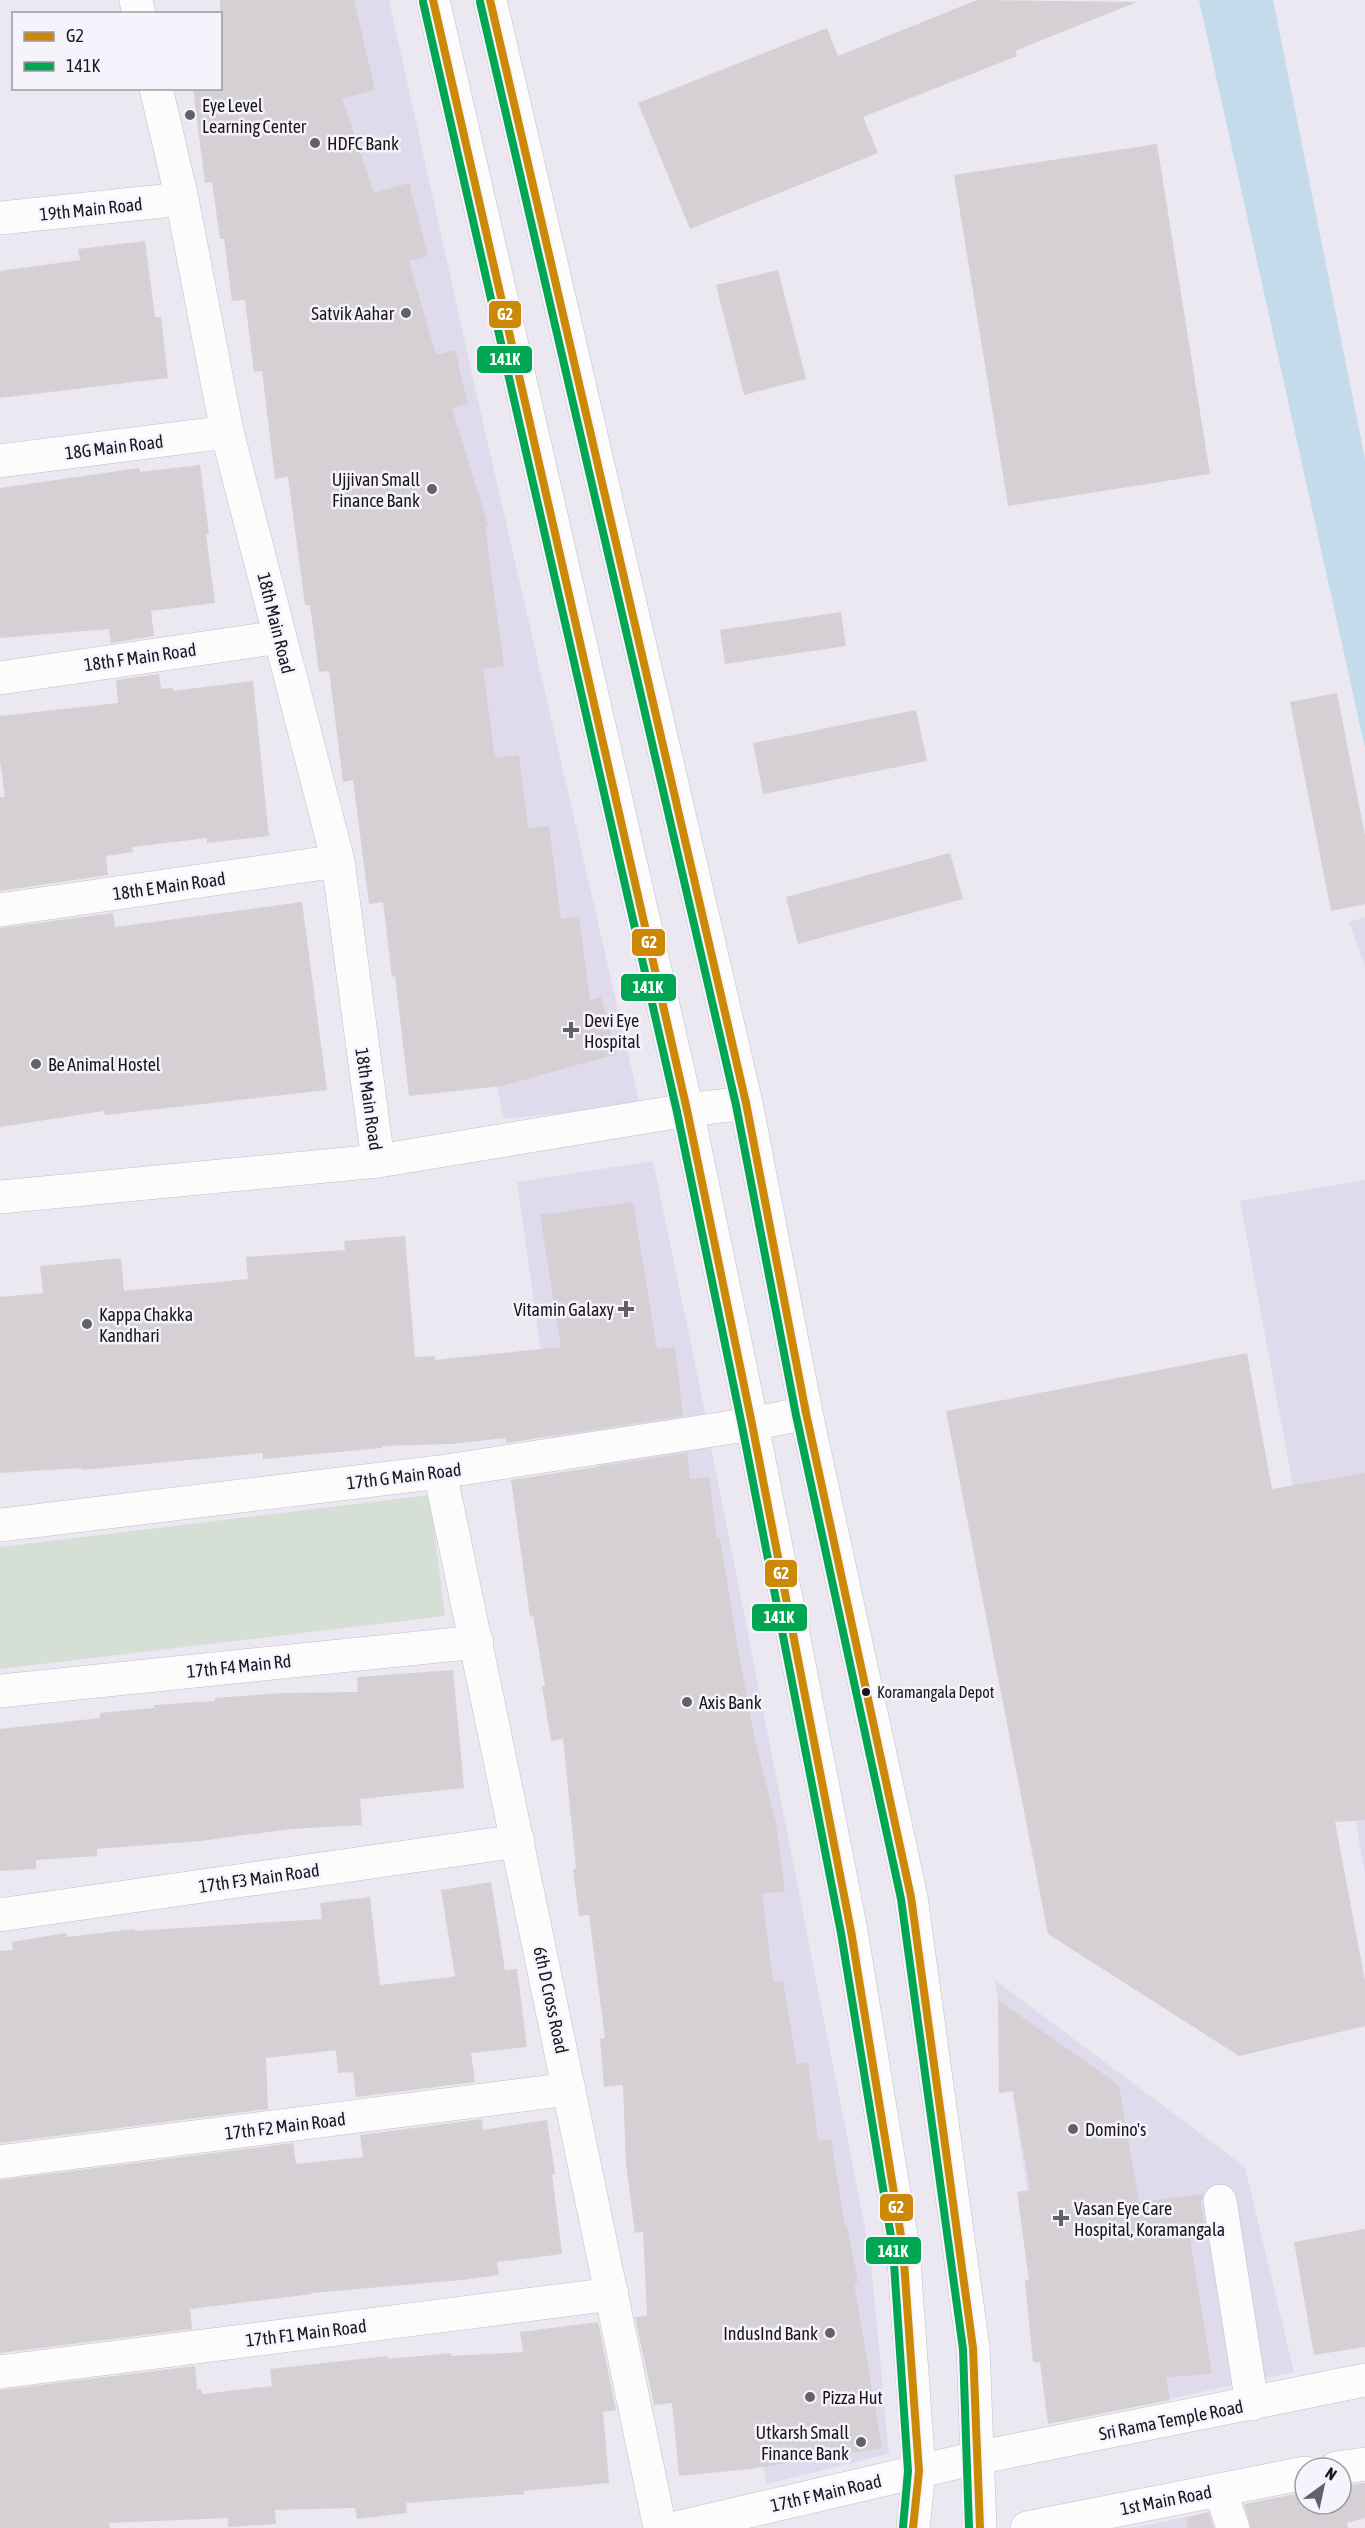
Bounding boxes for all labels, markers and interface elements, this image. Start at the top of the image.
legend [12,12,222,90]
text: G2 [66,25,84,46]
text: 141K [66,55,100,76]
place label: Eye Level Learning Center [202,95,307,137]
marker: Eye Level Learning Center [183,108,197,122]
place label: HDFC Bank [327,133,399,154]
marker: HDFC Bank [308,136,322,150]
street label: 19th Main Road [38,193,144,225]
line badge: G2 [488,300,522,329]
place label: Satvik Aahar [311,303,395,324]
text: G2 [497,305,513,323]
marker: Satvik Aahar [399,306,413,320]
line badge: 141K [476,345,533,374]
text: 141K [490,350,520,368]
street label: 18G Main Road [64,431,164,463]
place label: Ujjivan Small Finance Bank [332,469,420,511]
marker: Ujjivan Small Finance Bank [425,482,439,496]
street label: 18th Main Road [253,570,299,676]
street label: 18th F Main Road [83,639,197,675]
street label: 18th E Main Road [111,868,227,904]
line badge: G2 [631,928,666,957]
text: G2 [641,933,657,951]
line badge: 141K [620,973,677,1002]
text: 141K [633,978,663,996]
place label: Devi Eye Hospital [584,1010,640,1052]
marker: Devi Eye Hospital [562,1021,580,1039]
street label: 18th Main Road [351,1046,387,1152]
place label: Be Animal Hostel [48,1054,161,1075]
marker: Be Animal Hostel [29,1057,43,1071]
place label: Vitamin Galaxy [513,1299,614,1320]
marker: Vitamin Galaxy [619,1302,633,1316]
place label: Kappa Chakka Kandhari [99,1304,193,1346]
marker: Kappa Chakka Kandhari [80,1317,94,1331]
street label: 17th G Main Road [345,1459,463,1493]
line badge: G2 [764,1559,798,1588]
text: G2 [773,1564,789,1582]
line badge: 141K [751,1603,808,1632]
text: 141K [764,1608,794,1626]
street label: 17th F4 Main Rd [186,1650,292,1682]
place label: Koramangala Depot [877,1683,995,1702]
marker: Koramangala Depot [860,1686,872,1698]
place label: Axis Bank [699,1692,762,1713]
marker: Axis Bank [680,1695,694,1709]
street label: 17th F3 Main Road [197,1859,321,1897]
street label: 6th D Cross Road [529,1945,573,2055]
street label: 17th F2 Main Road [223,2108,347,2144]
place label: Domino's [1085,2119,1146,2140]
marker: Domino's [1066,2122,1080,2136]
line badge: G2 [879,2193,914,2222]
text: G2 [888,2198,904,2216]
place label: Vasan Eye Care Hospital, Koramangala [1074,2198,1225,2240]
marker: Vasan Eye Care Hospital, Koramangala [1052,2209,1070,2227]
line badge: 141K [865,2236,922,2265]
text: 141K [878,2242,908,2260]
street label: 17th F1 Main Road [244,2315,368,2351]
place label: IndusInd Bank [723,2323,818,2344]
marker: IndusInd Bank [823,2326,837,2340]
place label: Pizza Hut [822,2387,883,2408]
marker: Pizza Hut [803,2390,817,2404]
street label: Sri Rama Temple Road [1097,2396,1245,2444]
place label: Utkarsh Small Finance Bank [756,2422,849,2464]
marker: Utkarsh Small Finance Bank [854,2435,868,2449]
north arrow [1293,2456,1353,2516]
text: N [1322,2463,1340,2484]
street label: 17th F Main Road [769,2470,883,2516]
street label: 1st Main Road [1119,2481,1213,2519]

